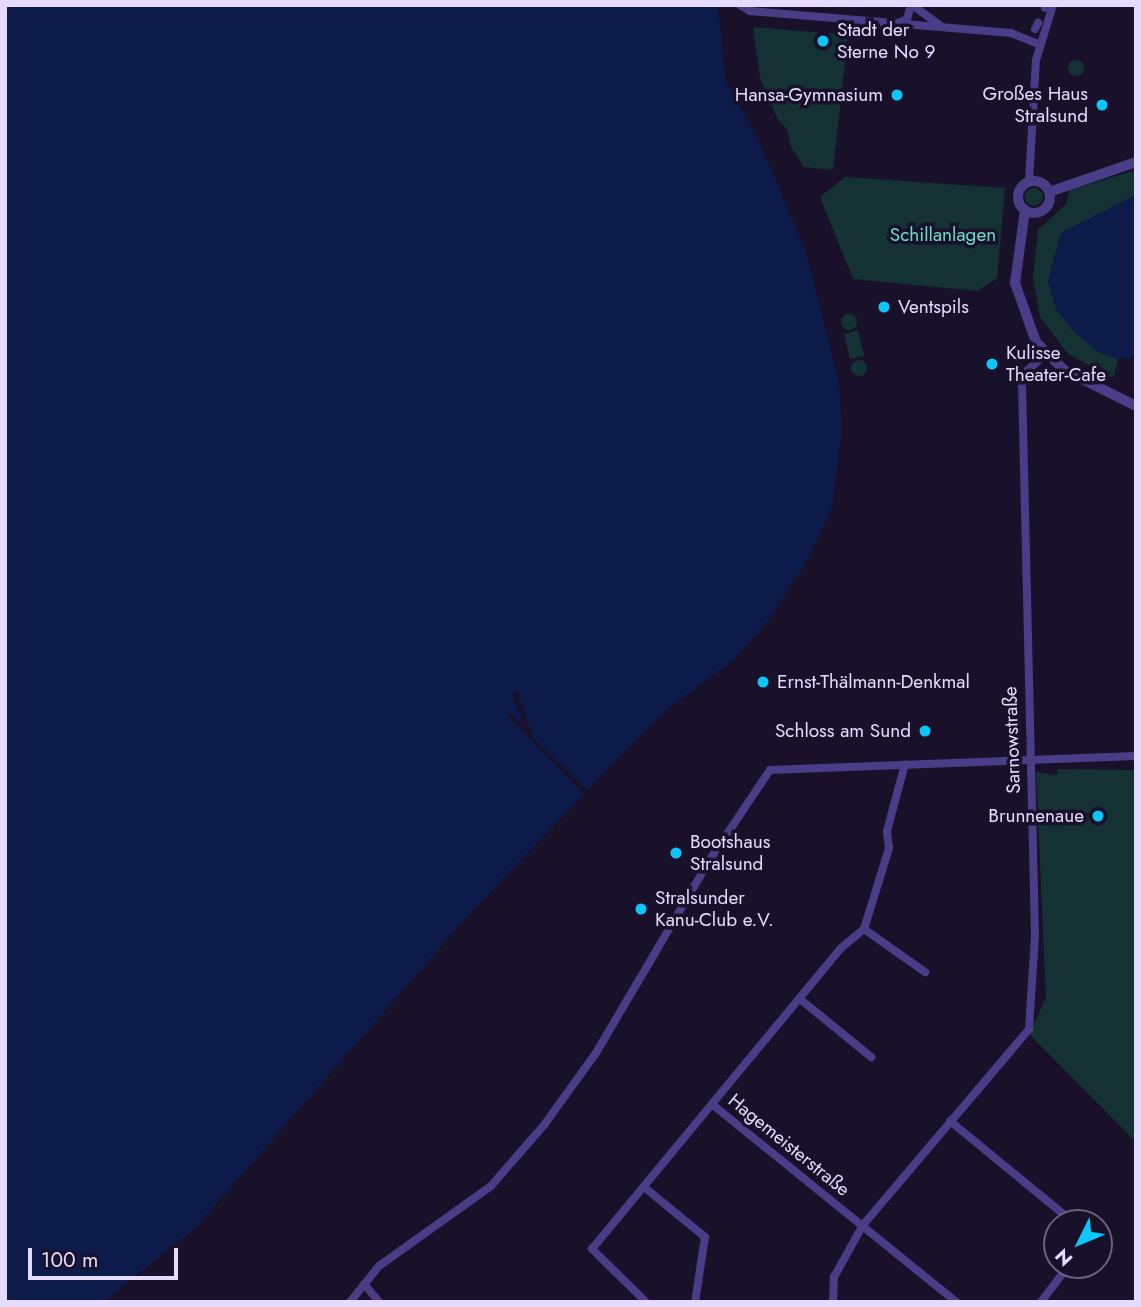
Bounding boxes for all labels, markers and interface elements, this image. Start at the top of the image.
place label: Stadt der Sterne No 9 [837,19,935,63]
marker: Stadt der Sterne No 9 [815,33,831,49]
place label: Großes Haus Stralsund [982,83,1088,127]
place label: Hansa-Gymnasium [735,84,883,106]
marker: Hansa-Gymnasium [889,87,905,103]
marker: Großes Haus Stralsund [1094,97,1110,113]
park label: Schillanlagen [890,224,996,246]
place label: Ventspils [898,296,969,318]
marker: Ventspils [876,299,892,315]
place label: Kulisse Theater-Cafe [1006,342,1106,386]
marker: Kulisse Theater-Cafe [984,356,1000,372]
place label: Ernst-Thälmann-Denkmal [777,671,970,693]
marker: Ernst-Thälmann-Denkmal [755,674,771,690]
street label: Sarnowstraße [999,686,1025,794]
place label: Schloss am Sund [775,720,911,742]
marker: Schloss am Sund [917,723,933,739]
place label: Brunnenaue [988,805,1084,827]
marker: Brunnenaue [1090,808,1106,824]
place label: Bootshaus Stralsund [690,831,770,875]
marker: Bootshaus Stralsund [668,845,684,861]
place label: Stralsunder Kanu-Club e.V. [655,887,774,931]
marker: Stralsunder Kanu-Club e.V. [633,901,649,917]
street label: Hagemeisterstraße [724,1089,854,1201]
north arrow [1043,1209,1113,1279]
scale bar [32,1234,182,1278]
text: N [1049,1243,1079,1272]
text: 100 m [41,1245,98,1275]

